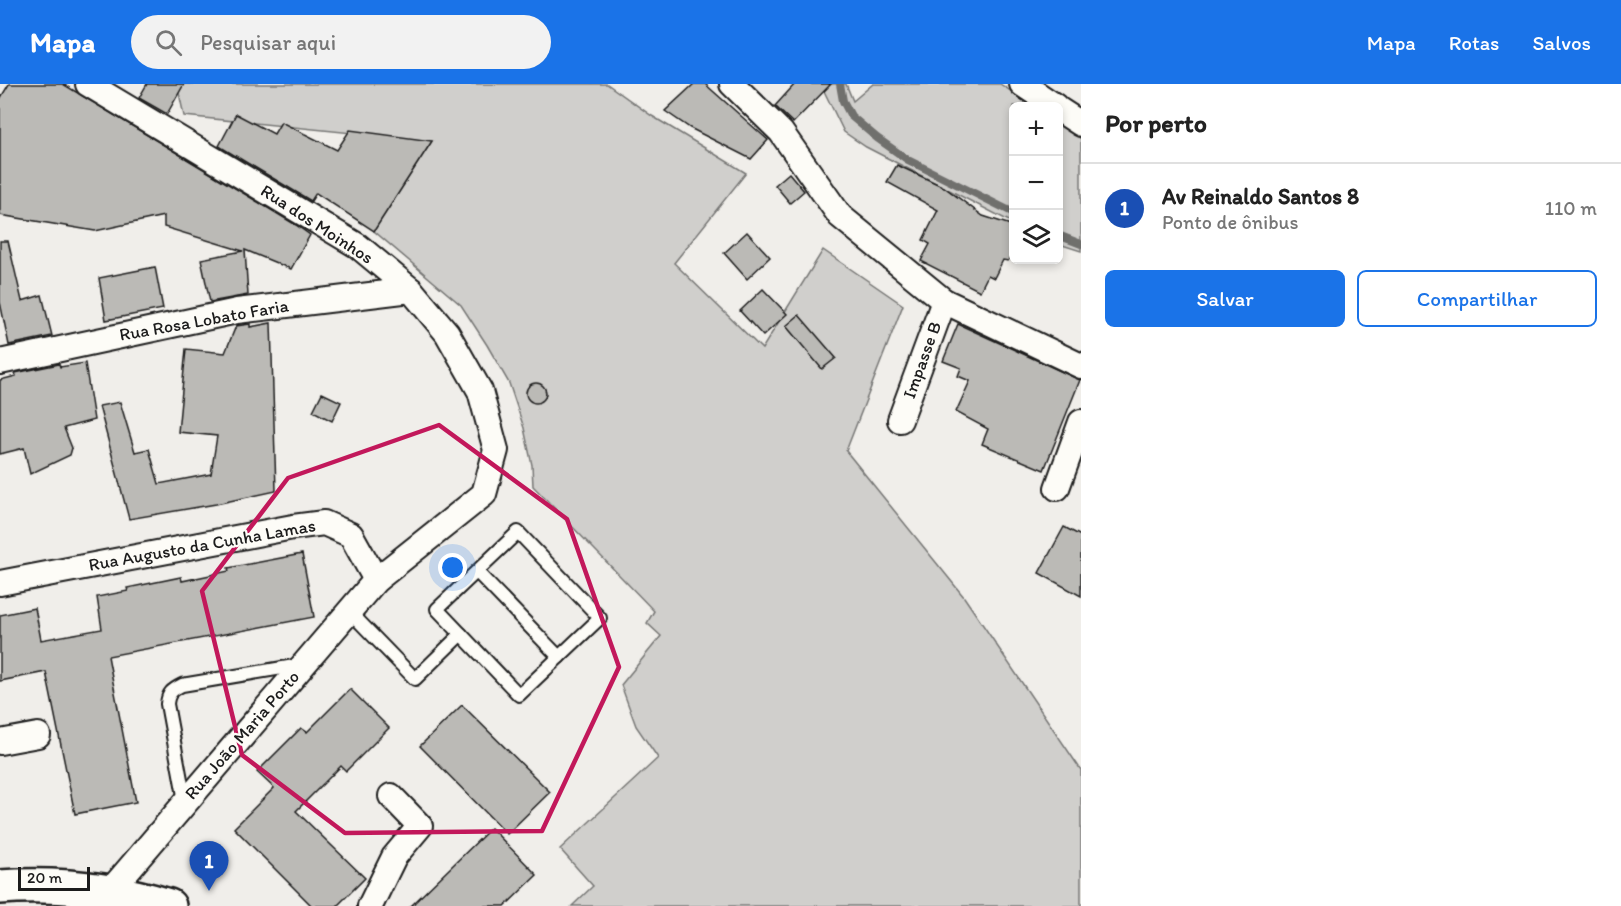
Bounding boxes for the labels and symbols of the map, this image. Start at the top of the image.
street label: Rua dos Moinhos [257,179,377,269]
street label: Rua Rosa Lobato Faria [118,294,291,346]
street label: Impasse B [898,318,946,402]
street label: Rua Augusto da Cunha Lamas [87,514,317,576]
your location [438,553,467,582]
street label: Rua João Maria Porto [180,666,304,804]
pin: 1 [190,842,228,891]
scale bar [18,864,90,892]

